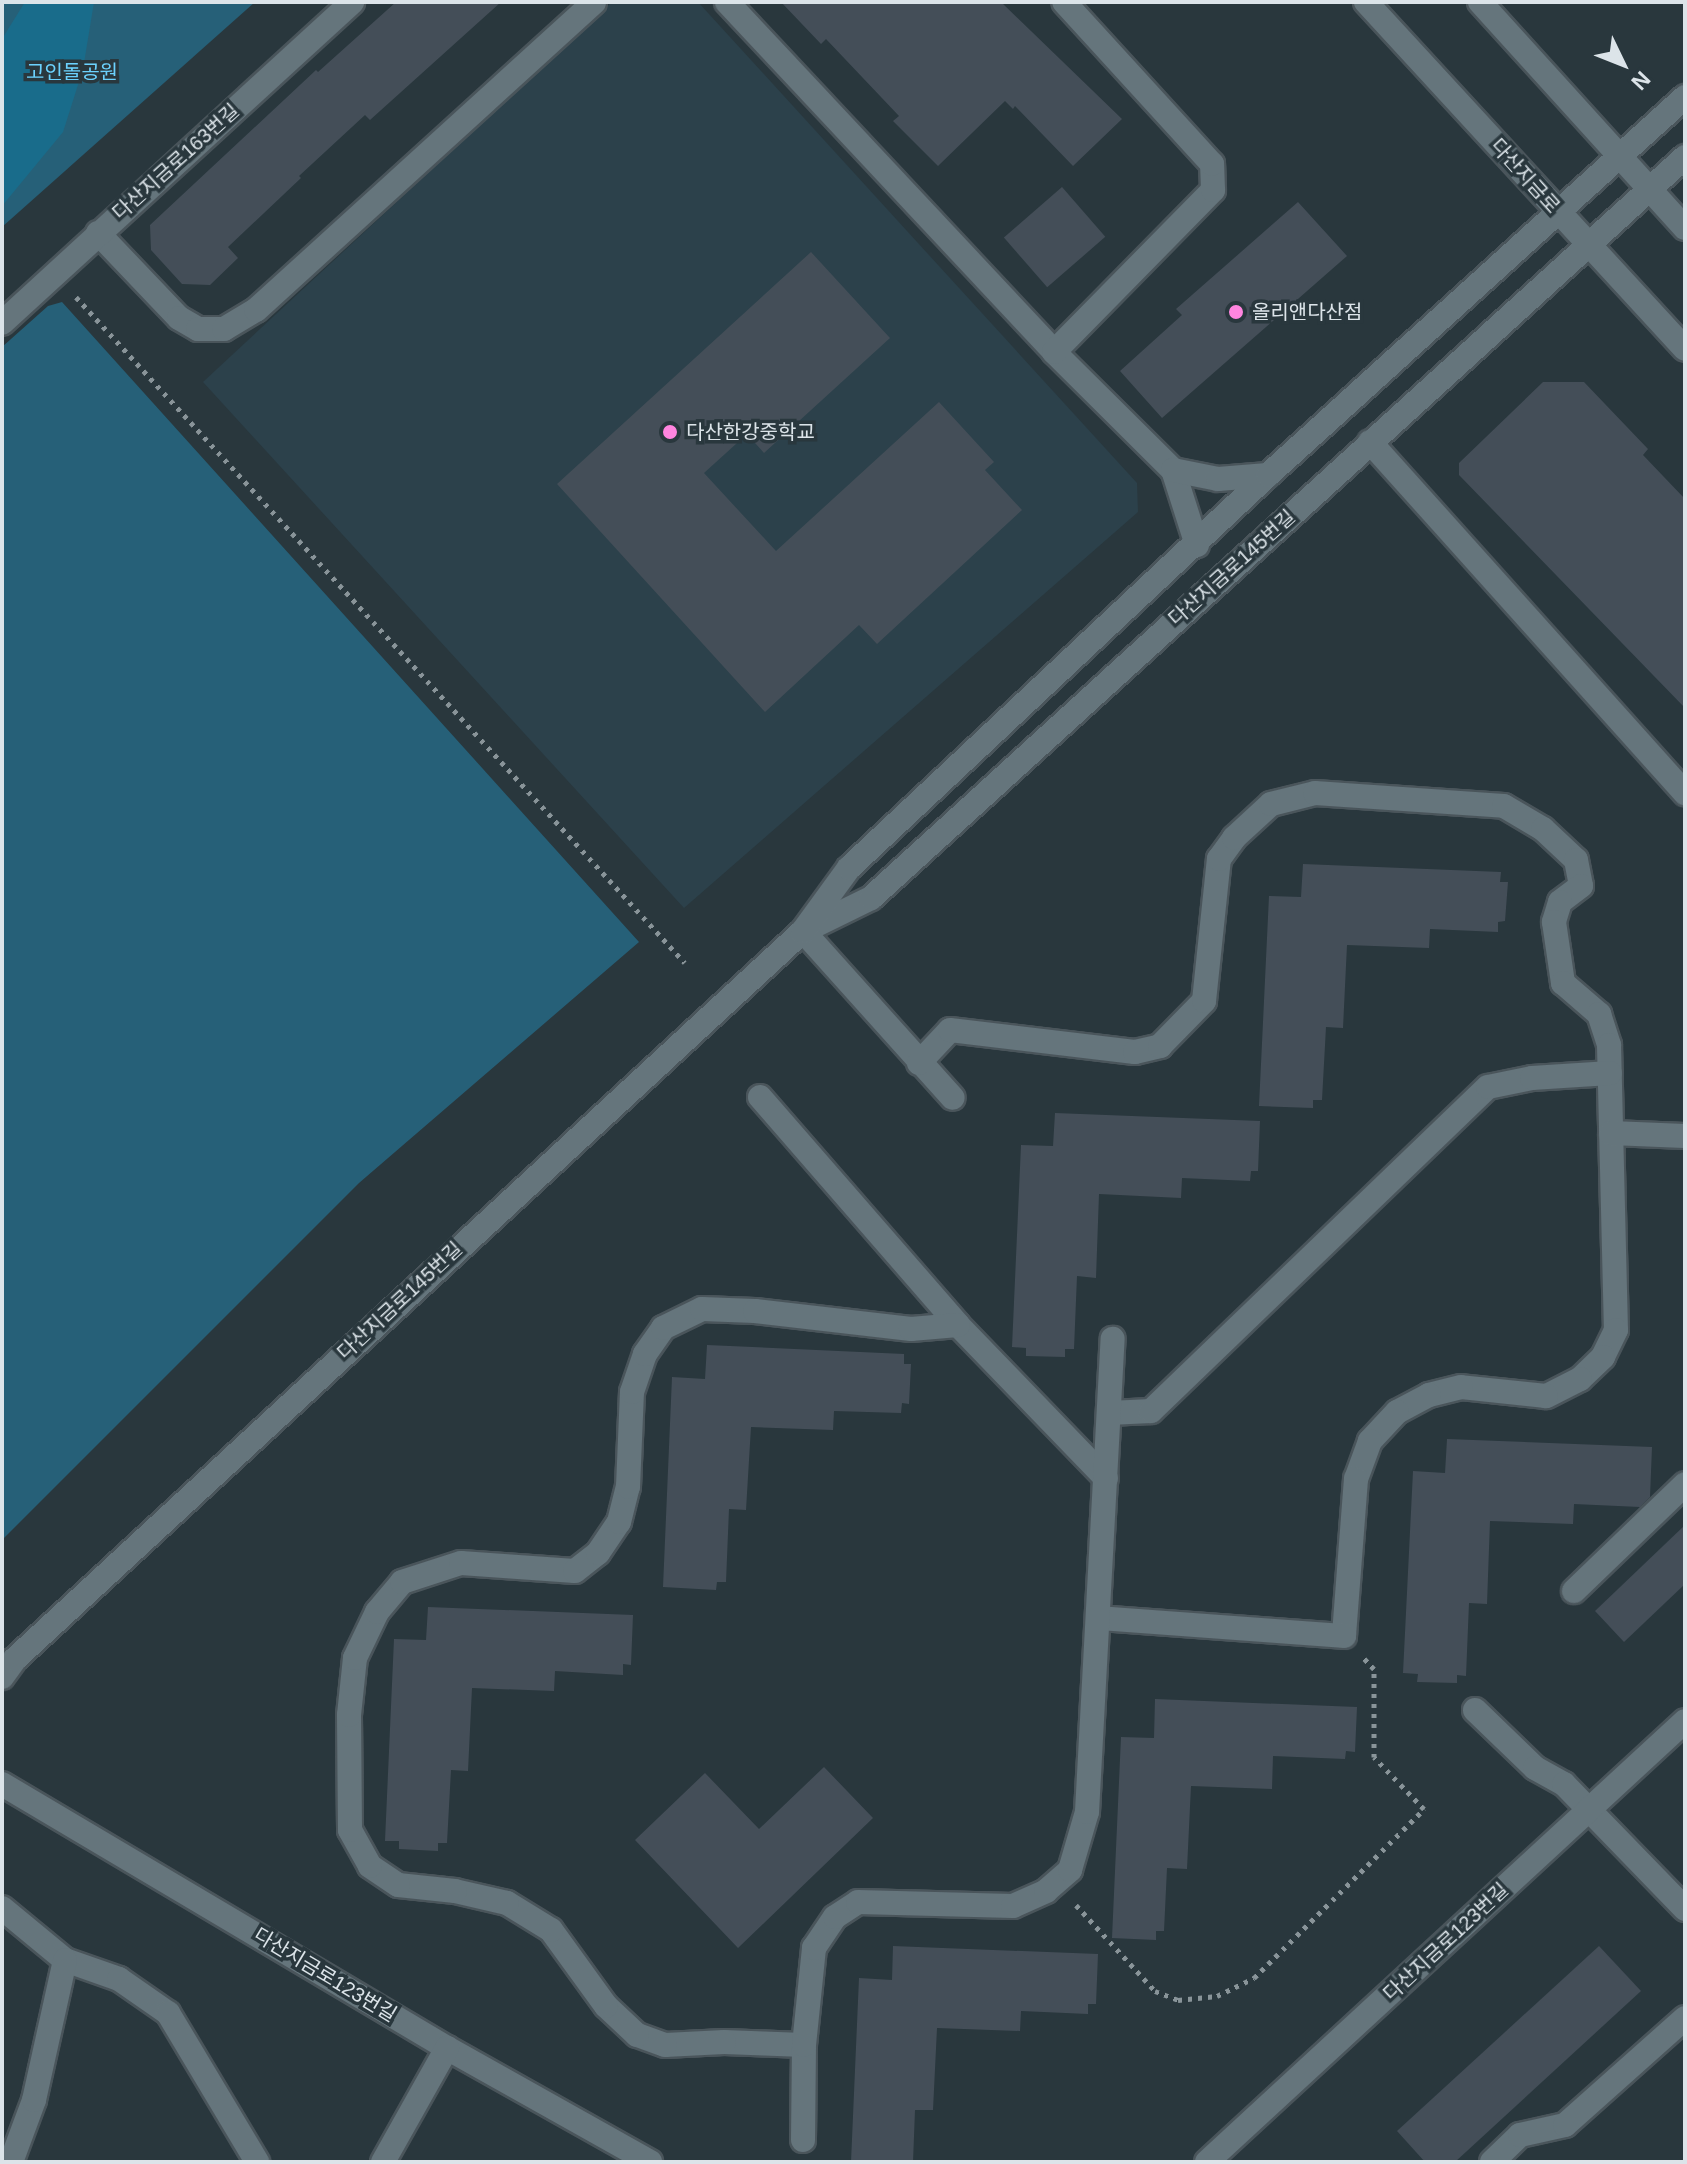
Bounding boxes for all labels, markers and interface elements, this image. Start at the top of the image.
north arrow [1583,24,1663,104]
park label: 고인돌공원 [26,60,118,84]
text: N [1626,66,1655,95]
street label: 다산지금로163번길 [108,99,244,225]
street label: 다산지금로 [1485,134,1565,218]
place label: 올리앤다산점 [1252,300,1362,324]
marker: 올리앤다산점 [1227,303,1245,321]
place label: 다산한강중학교 [686,420,815,444]
marker: 다산한강중학교 [661,423,679,441]
street label: 다산지금로145번길 [1164,505,1300,631]
street label: 다산지금로145번길 [333,1237,467,1365]
street label: 다산지금로123번길 [1379,1878,1513,2006]
street label: 다산지금로123번길 [249,1923,401,2027]

